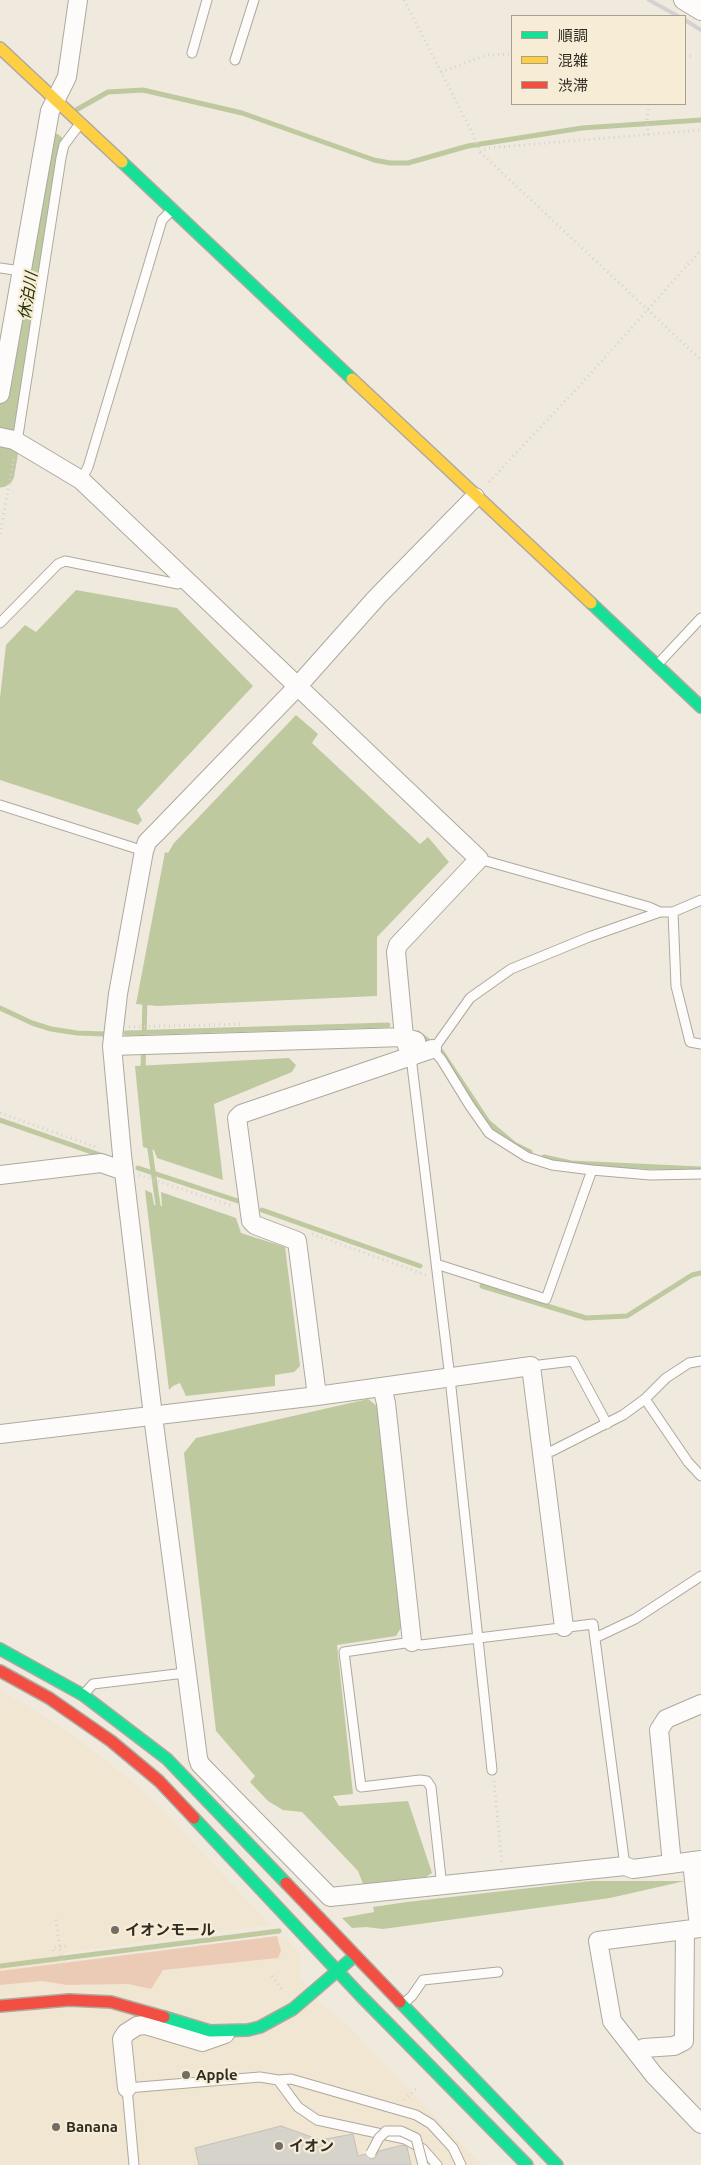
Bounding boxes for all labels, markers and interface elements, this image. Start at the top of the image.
legend [511,15,686,105]
text: 順調 [558,27,588,44]
text: 混雑 [558,52,588,69]
text: 渋滞 [558,77,588,94]
water label: 休泊川 [15,271,41,321]
place label: イオンモール [125,1921,215,1939]
marker: イオンモール [109,1924,121,1936]
place label: Apple [196,2066,238,2084]
marker: Apple [180,2069,192,2081]
place label: Banana [66,2118,118,2136]
marker: Banana [50,2121,62,2133]
place label: イオン [289,2137,334,2155]
marker: イオン [273,2140,285,2152]

